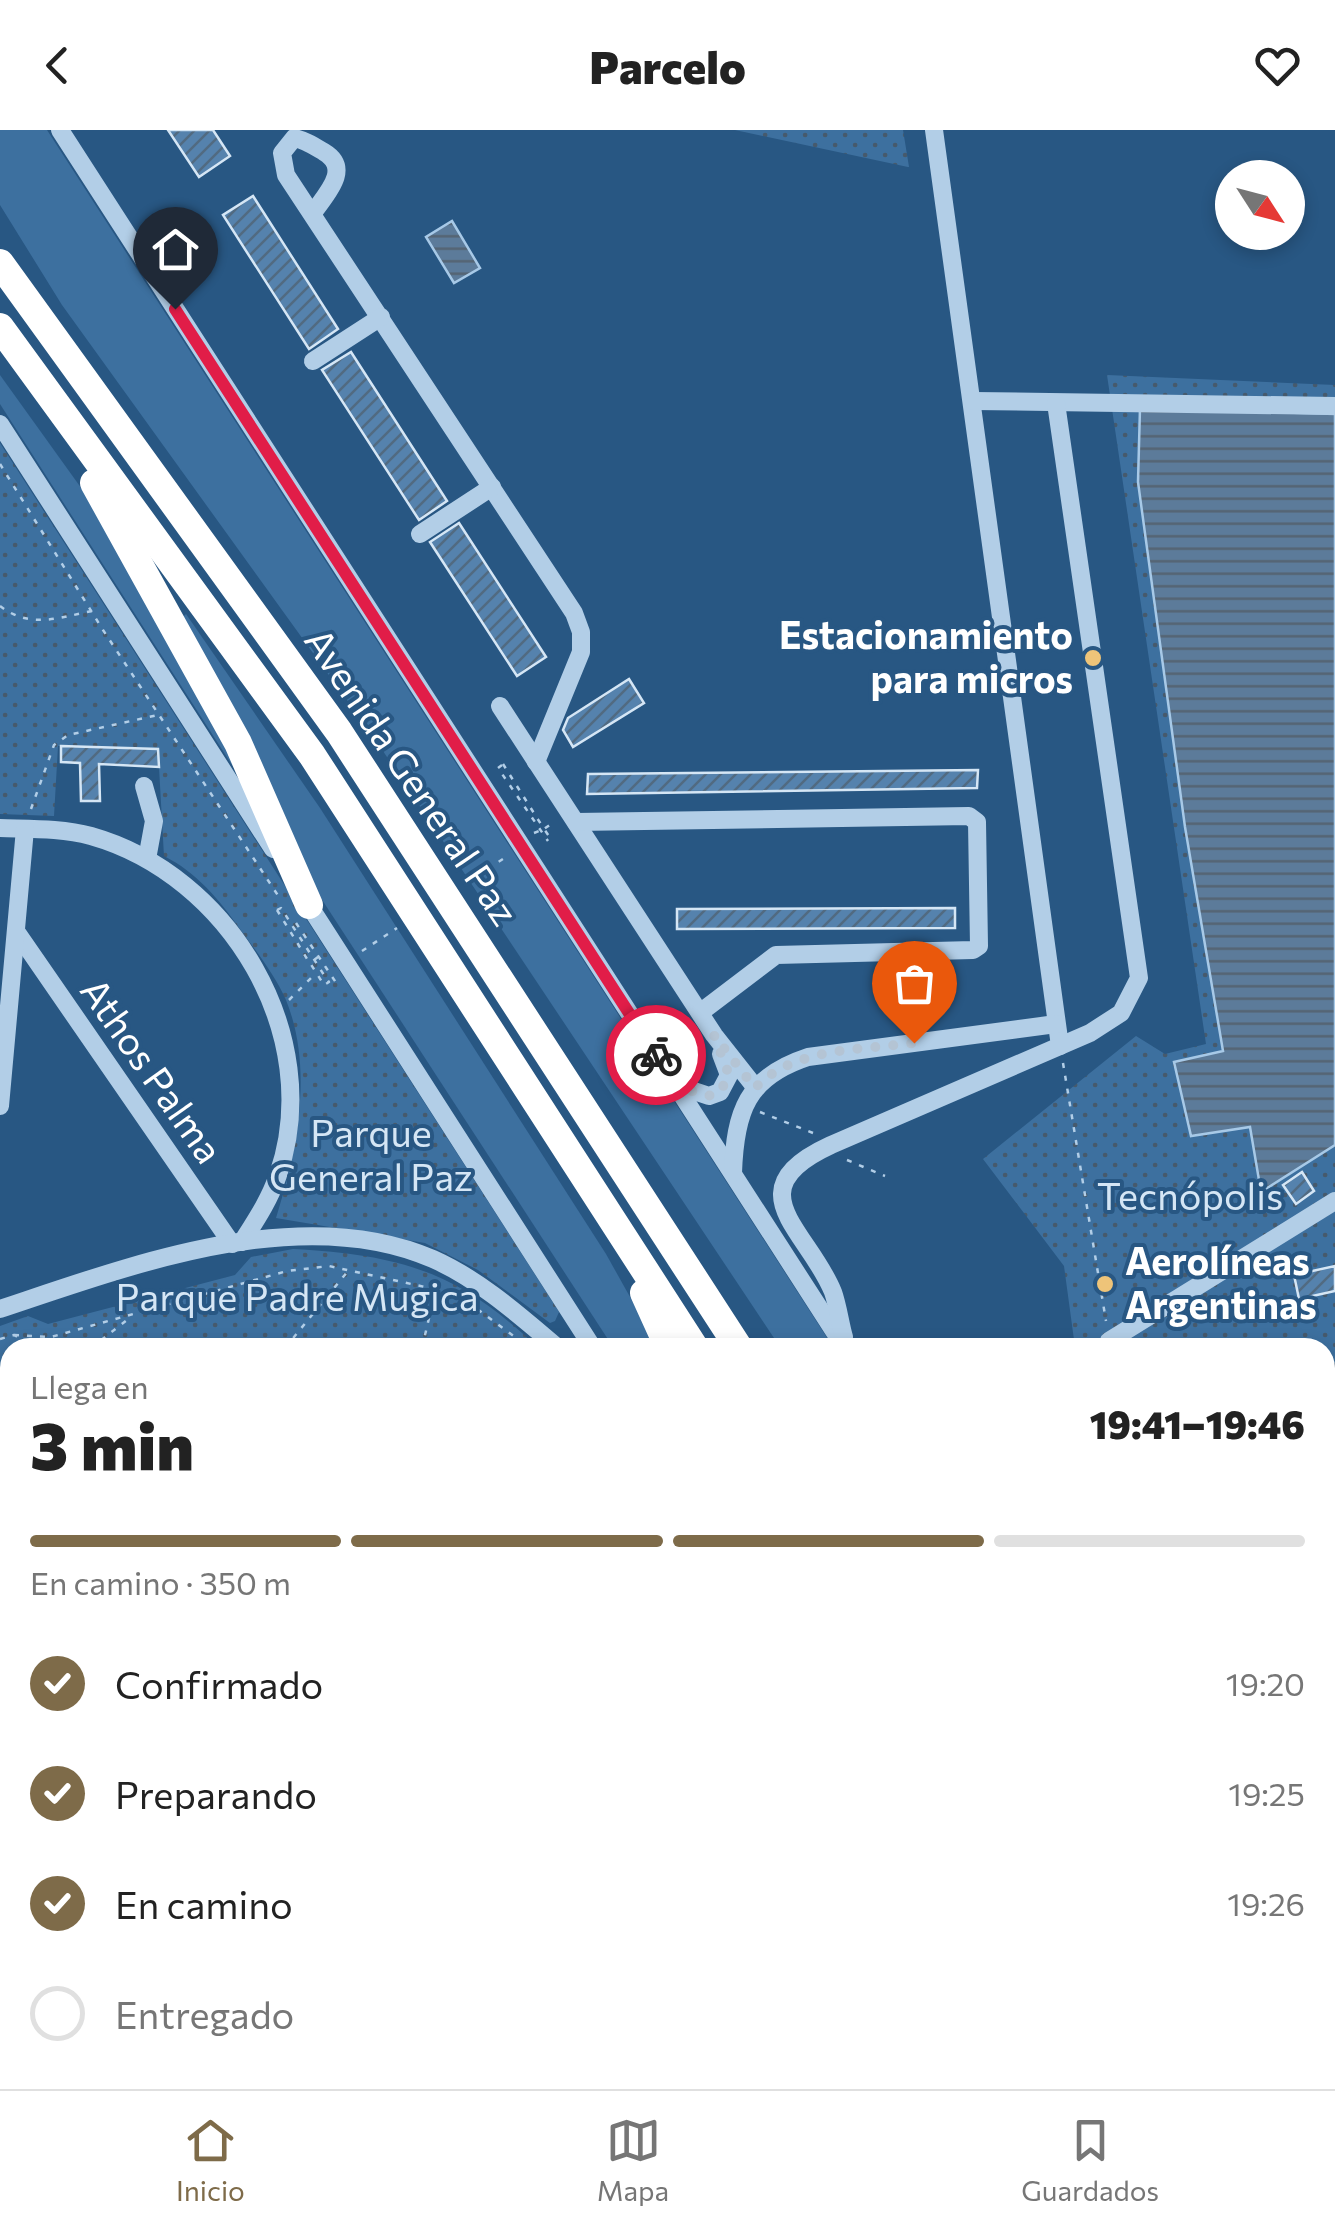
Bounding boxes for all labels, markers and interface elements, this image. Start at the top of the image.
icon: back [30,38,85,93]
text: Parcelo [589,38,746,93]
icon: heart [1250,38,1305,93]
north arrow [1215,160,1305,250]
map controls [1215,160,1305,250]
pin [133,207,218,310]
icon: home [148,222,203,277]
place label: Estacionamiento para micros [779,610,1073,701]
street label: Avenida General Paz [296,618,530,933]
marker: Estacionamiento para micros [1082,647,1104,669]
pin [872,941,957,1044]
icon: bag [887,956,942,1011]
street label: Athos Palma [72,968,234,1171]
courier [606,1005,706,1105]
icon: bike [629,1028,684,1083]
park label: Parque General Paz [269,1108,473,1199]
park label: Tecnópolis [1097,1171,1283,1218]
place label: Aerolíneas Argentinas [1125,1236,1317,1327]
park label: Parque Padre Mugica [115,1272,479,1319]
marker: Aerolíneas Argentinas [1094,1273,1116,1295]
text: Llega en [30,1366,149,1406]
text: 19:41–19:46 [1090,1400,1305,1447]
text: 3 min [30,1404,194,1483]
text: En camino · 350 m [30,1562,291,1602]
icon: check [30,1656,85,1711]
text: Confirmado [115,1660,323,1707]
text: 19:20 [1226,1663,1305,1703]
icon: check [30,1766,85,1821]
text: Preparando [115,1770,317,1817]
text: 19:25 [1228,1773,1305,1813]
icon: check [30,1876,85,1931]
text: En camino [115,1880,293,1927]
text: 19:26 [1227,1883,1305,1923]
text: Entregado [115,1990,294,2037]
tab: Inicio [176,2113,245,2207]
tab: Mapa [597,2113,669,2207]
tab: Guardados [1021,2113,1159,2207]

